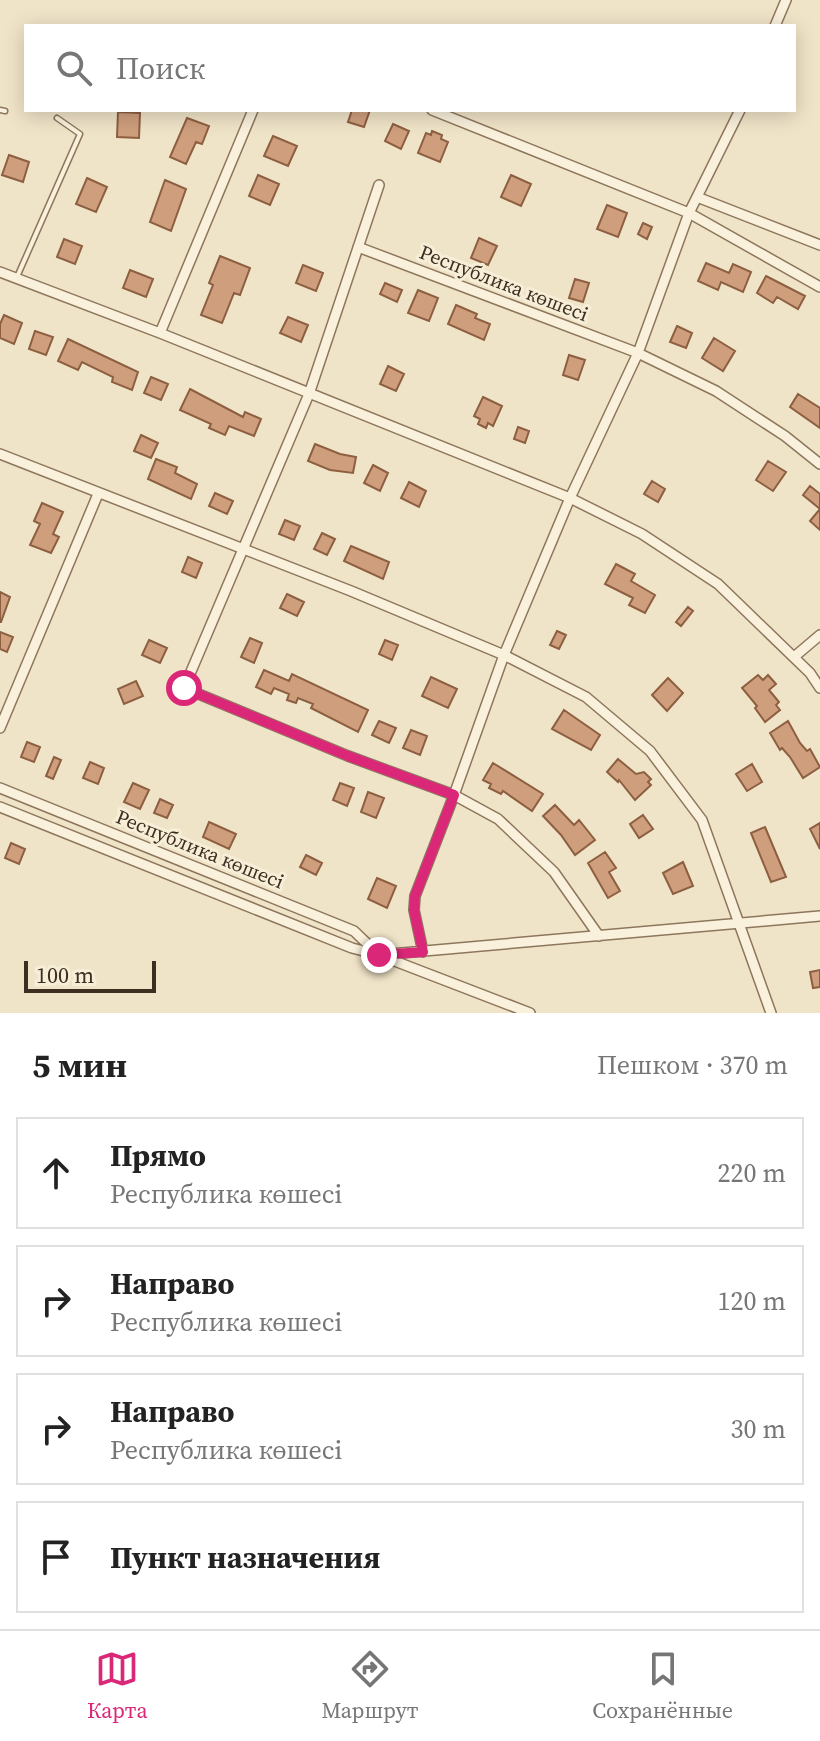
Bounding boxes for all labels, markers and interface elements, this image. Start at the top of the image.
search box [24,24,796,112]
icon: search [52,46,96,90]
text: Поиск [116,48,205,89]
street label: Республика көшесі [416,238,592,328]
route start [166,670,202,706]
street label: Республика көшесі [112,803,288,895]
route end [361,937,397,973]
scale bar [24,957,156,993]
text: 100 m [36,960,94,990]
text: 5 мин [32,1042,127,1088]
text: Пешком · 370 m [597,1047,788,1083]
text: Прямо [110,1135,206,1176]
icon: ahead [34,1151,78,1195]
text: 220 m [718,1155,786,1191]
text: Республика көшесі [110,1176,342,1212]
text: Направо [110,1263,234,1304]
icon: right [34,1279,78,1323]
text: 120 m [718,1283,786,1319]
text: Республика көшесі [110,1304,342,1340]
text: Направо [110,1391,234,1432]
icon: right [34,1407,78,1451]
text: 30 m [731,1411,786,1447]
text: Республика көшесі [110,1432,342,1468]
icon: arrive [34,1535,78,1579]
text: Пункт назначения [110,1537,380,1578]
tab: Карта [87,1647,148,1725]
tab: Маршрут [321,1647,418,1725]
tab: Сохранённые [592,1647,733,1725]

